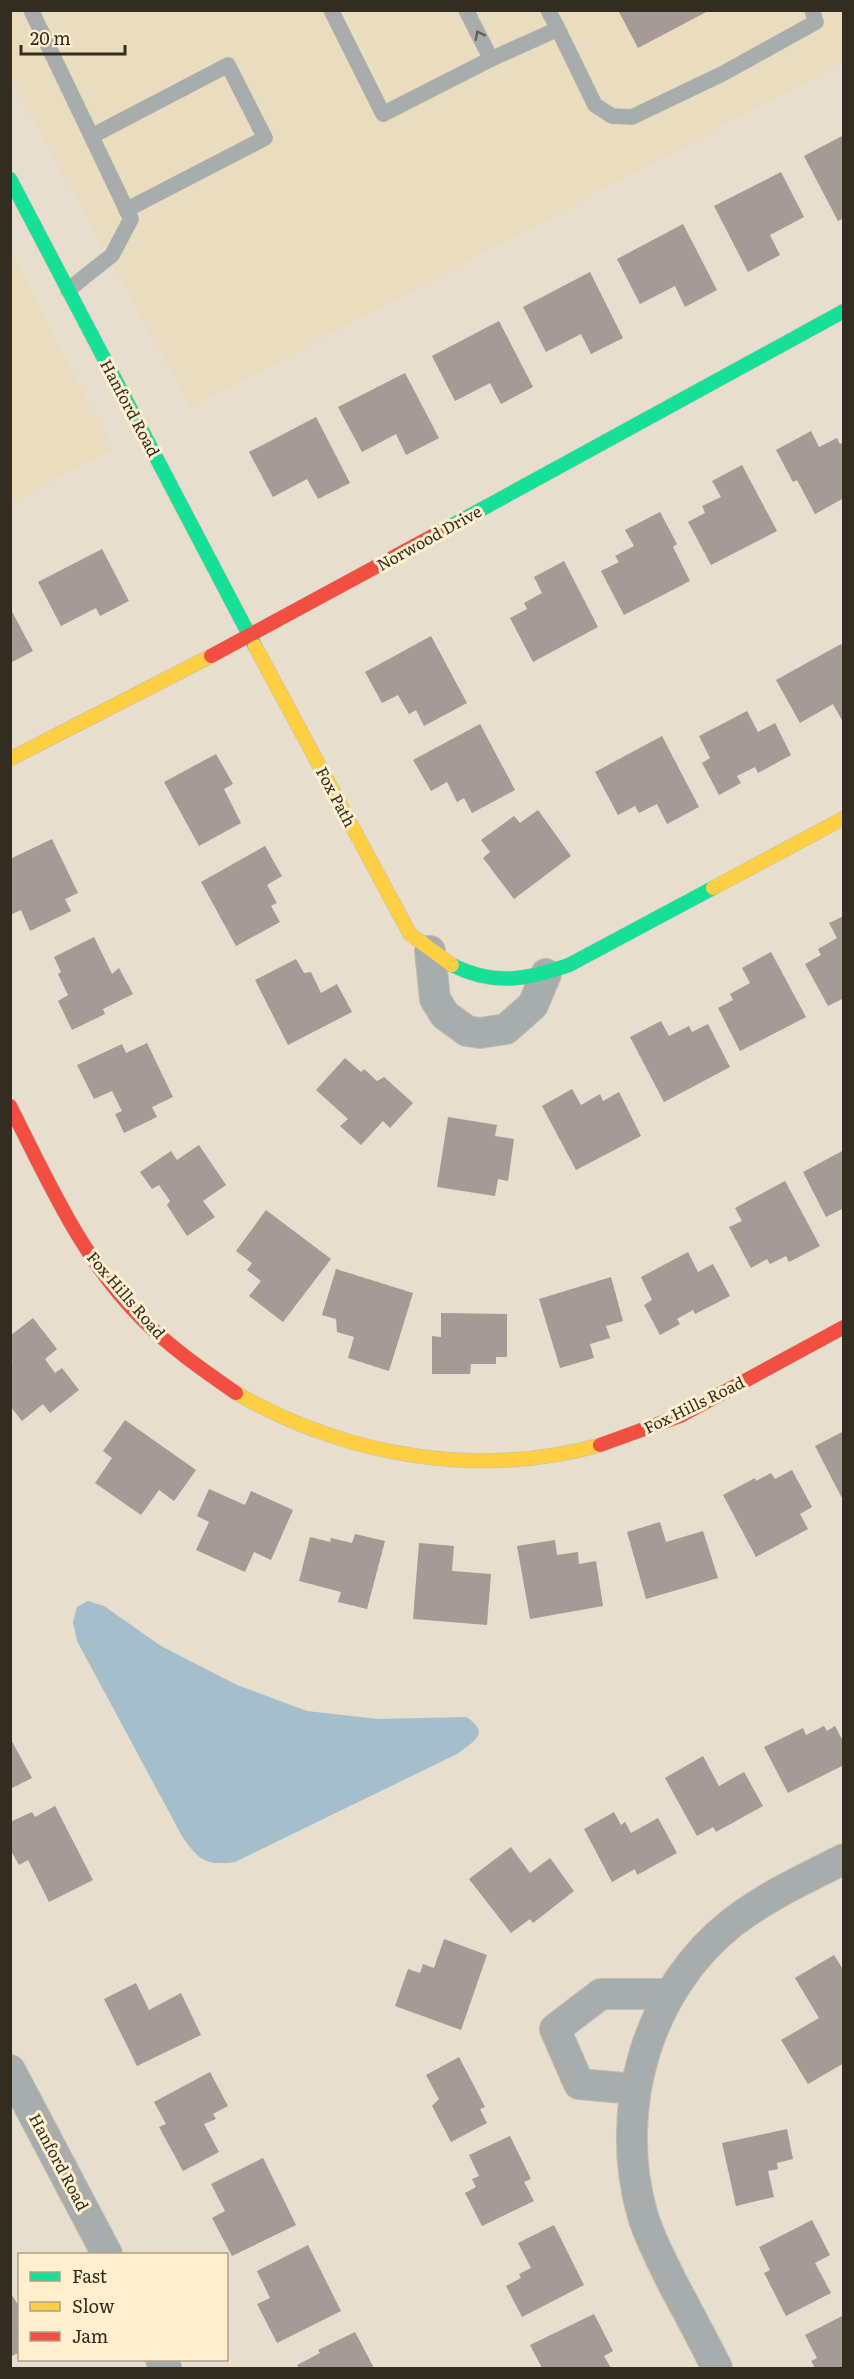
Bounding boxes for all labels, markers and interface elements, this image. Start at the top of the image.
scale bar [21,18,124,56]
text: 20 m [30,24,71,51]
one-way arrow [475,30,486,41]
street label: Hanford Road [95,355,167,461]
street label: Norwood Drive [372,498,485,576]
street label: Fox Path [311,762,363,831]
street label: Fox Hills Road [82,1245,172,1344]
street label: Fox Hills Road [639,1369,748,1439]
street label: Hanford Road [24,2109,96,2215]
legend [18,2253,228,2361]
text: Fast [72,2262,108,2289]
text: Slow [72,2292,115,2319]
text: Jam [72,2322,108,2349]

